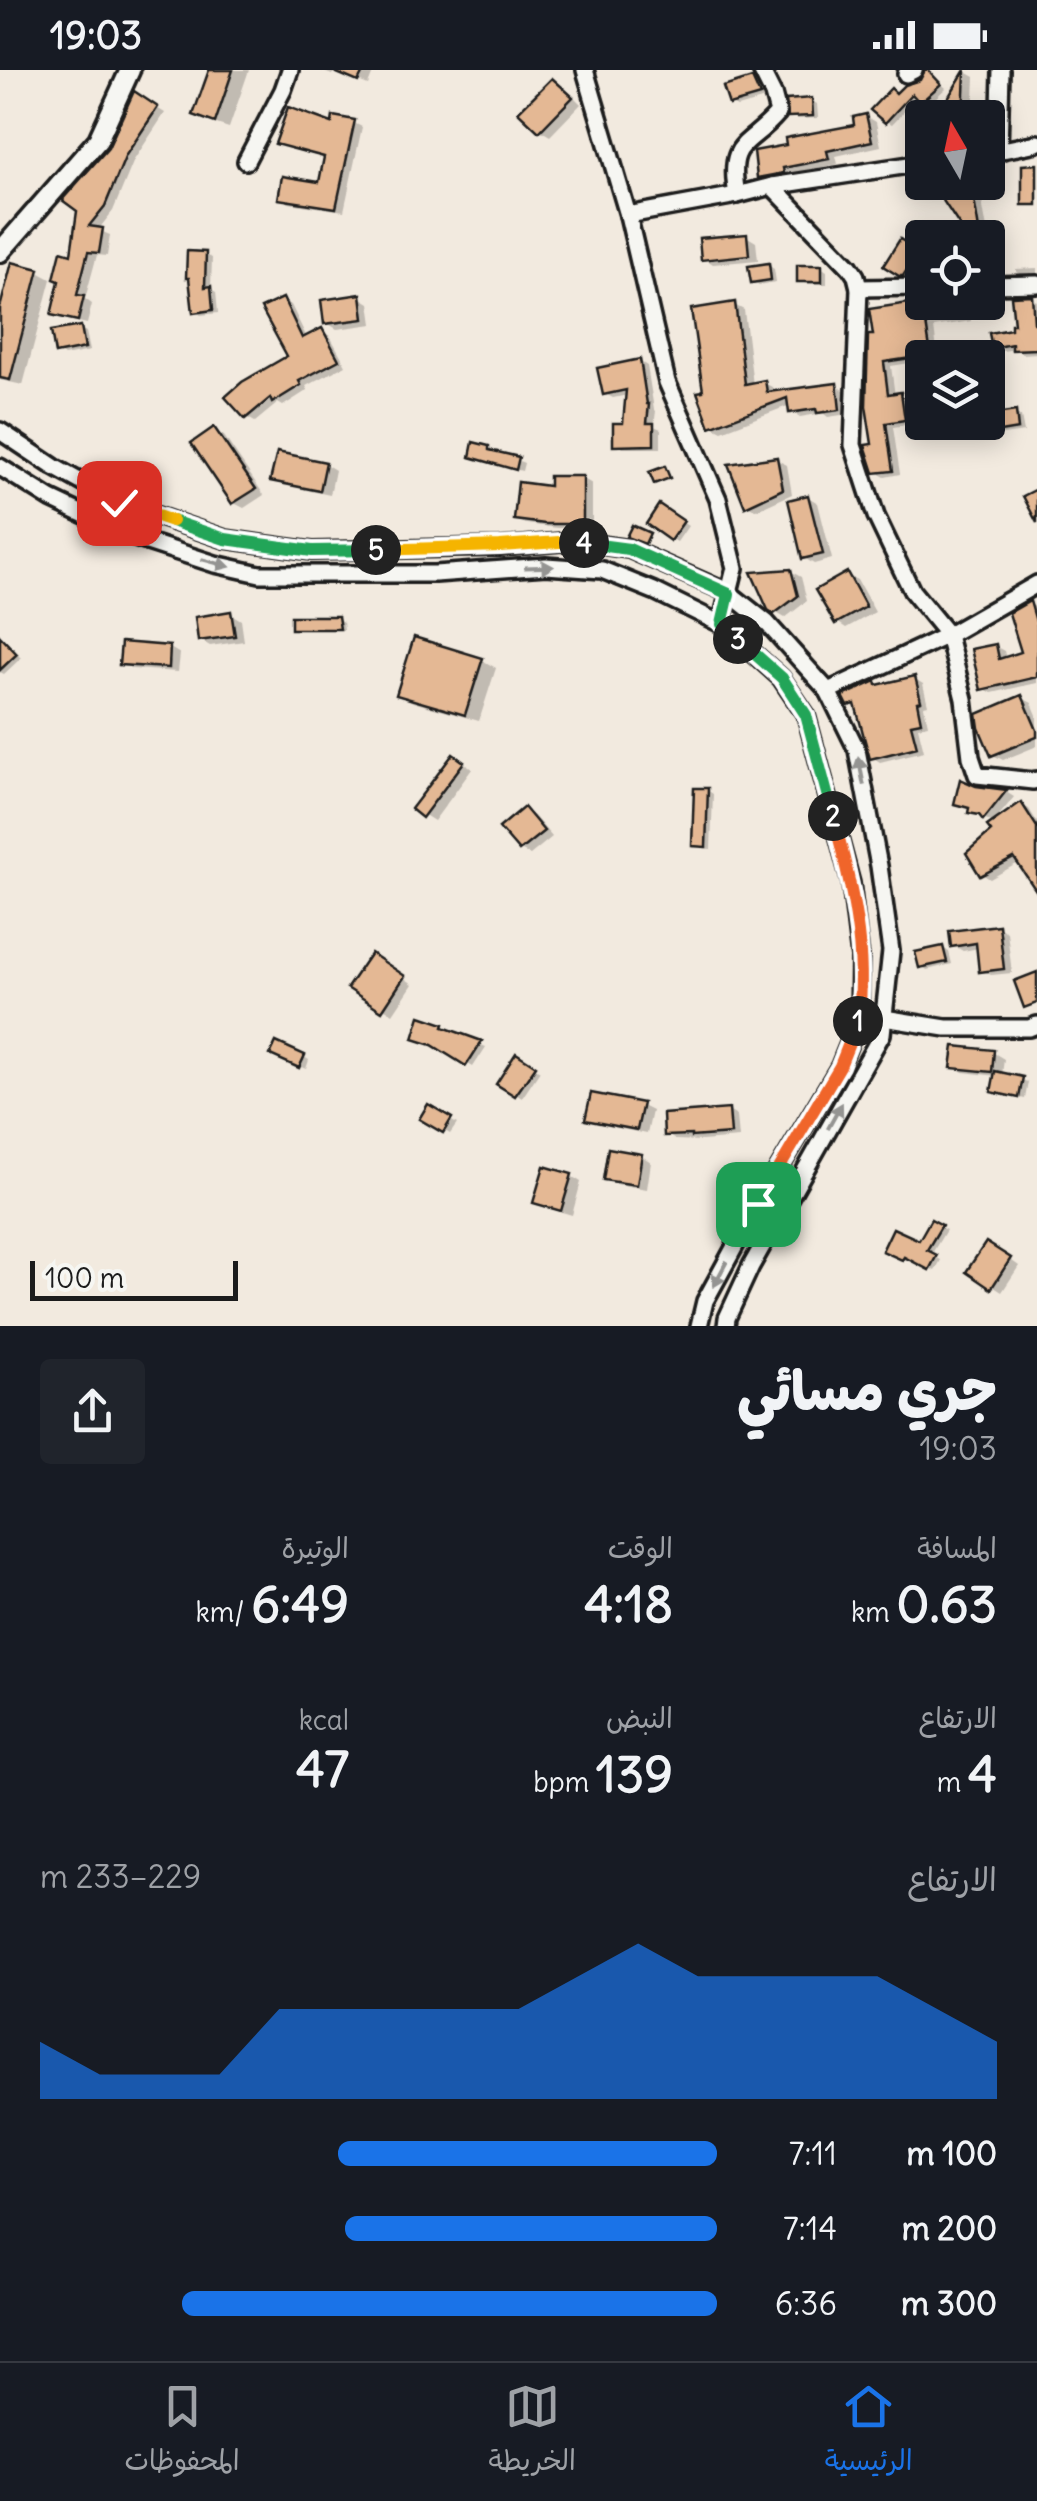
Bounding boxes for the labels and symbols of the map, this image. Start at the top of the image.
north arrow [905,100,1005,200]
pin [77,461,162,546]
pin: 4 [559,518,609,568]
pin: 5 [351,525,401,575]
one-way arrow [201,556,232,571]
one-way arrow [524,559,556,575]
pin: 3 [713,614,763,664]
one-way arrow [852,755,868,786]
pin: 2 [808,791,858,841]
pin: 1 [833,996,883,1046]
one-way arrow [826,1102,844,1130]
pin [716,1162,801,1247]
scale bar [30,1256,238,1300]
one-way arrow [712,1259,729,1288]

